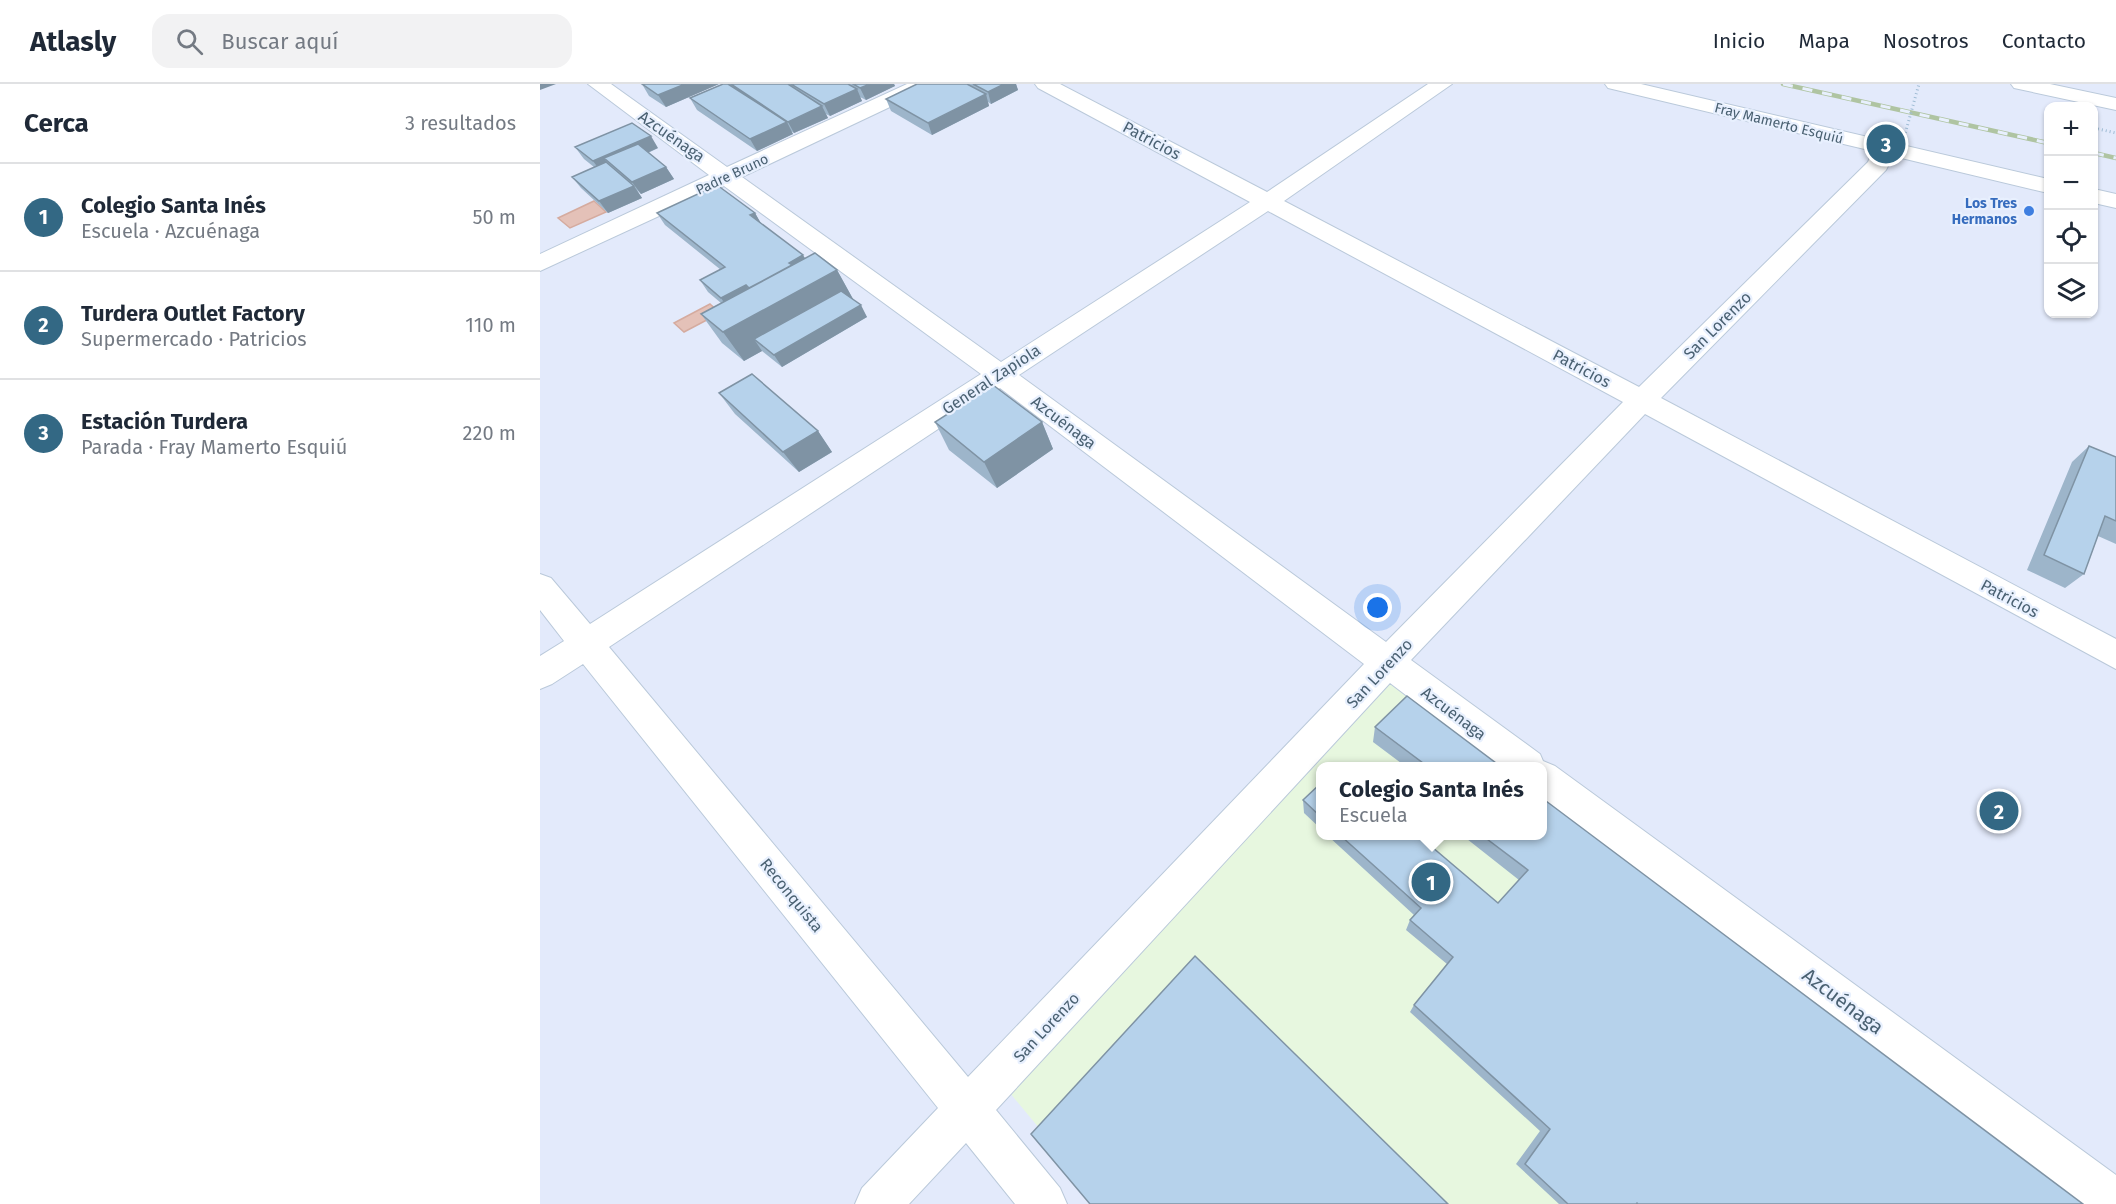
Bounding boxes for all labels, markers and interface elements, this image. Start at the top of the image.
search box [152,14,572,68]
text: Atlasly [30,25,116,58]
icon: search [173,25,206,58]
text: Buscar aquí [221,28,339,55]
text: Inicio [1713,28,1765,54]
text: Mapa [1798,28,1850,54]
text: Nosotros [1883,28,1969,54]
text: Contacto [2002,28,2086,54]
street label: Fray Mamerto Esquiú [1713,99,1845,148]
map controls [2044,102,2098,318]
button: + [2044,102,2098,156]
street label: Azcuénaga [635,107,708,166]
text: Cerca [24,108,89,139]
text: 3 resultados [405,111,516,135]
street label: Patricios [1120,117,1184,164]
pin: 3 [1866,122,1906,166]
street label: Padre Bruno [693,150,771,199]
button: − [2044,156,2098,210]
text: Colegio Santa Inés [81,192,266,219]
place label: Los Tres Hermanos [1952,195,2017,228]
marker: Los Tres Hermanos [2022,204,2036,218]
text: 1 [39,205,48,229]
text: 50 m [472,205,516,229]
button: locate [2044,210,2098,264]
text: Escuela · Azcuénaga [81,219,260,243]
button: layers [2044,264,2098,318]
street label: San Lorenzo [1680,288,1755,363]
text: Turdera Outlet Factory [81,300,305,327]
text: 2 [38,313,49,337]
text: 110 m [465,313,516,337]
text: Supermercado · Patricios [81,327,307,351]
street label: General Zapiola [939,341,1044,418]
street label: Patricios [1550,345,1614,392]
street label: Azcuénaga [1028,392,1100,453]
text: Estación Turdera [81,408,248,435]
text: 3 [38,421,49,445]
text: 220 m [463,421,516,445]
text: Parada · Fray Mamerto Esquiú [81,435,347,459]
street label: Patricios [1978,575,2042,622]
your location [1363,593,1392,622]
street label: San Lorenzo [1342,635,1416,712]
street label: Azcuénaga [1418,683,1490,744]
popup [1316,762,1547,840]
text: Colegio Santa Inés [1339,776,1524,803]
pin: 2 [1980,788,2018,834]
text: Escuela [1339,803,1408,827]
street label: Reconquista [756,855,827,936]
pin: 1 [1412,860,1450,904]
street label: Azcuénaga [1798,963,1888,1039]
street label: San Lorenzo [1009,989,1083,1066]

